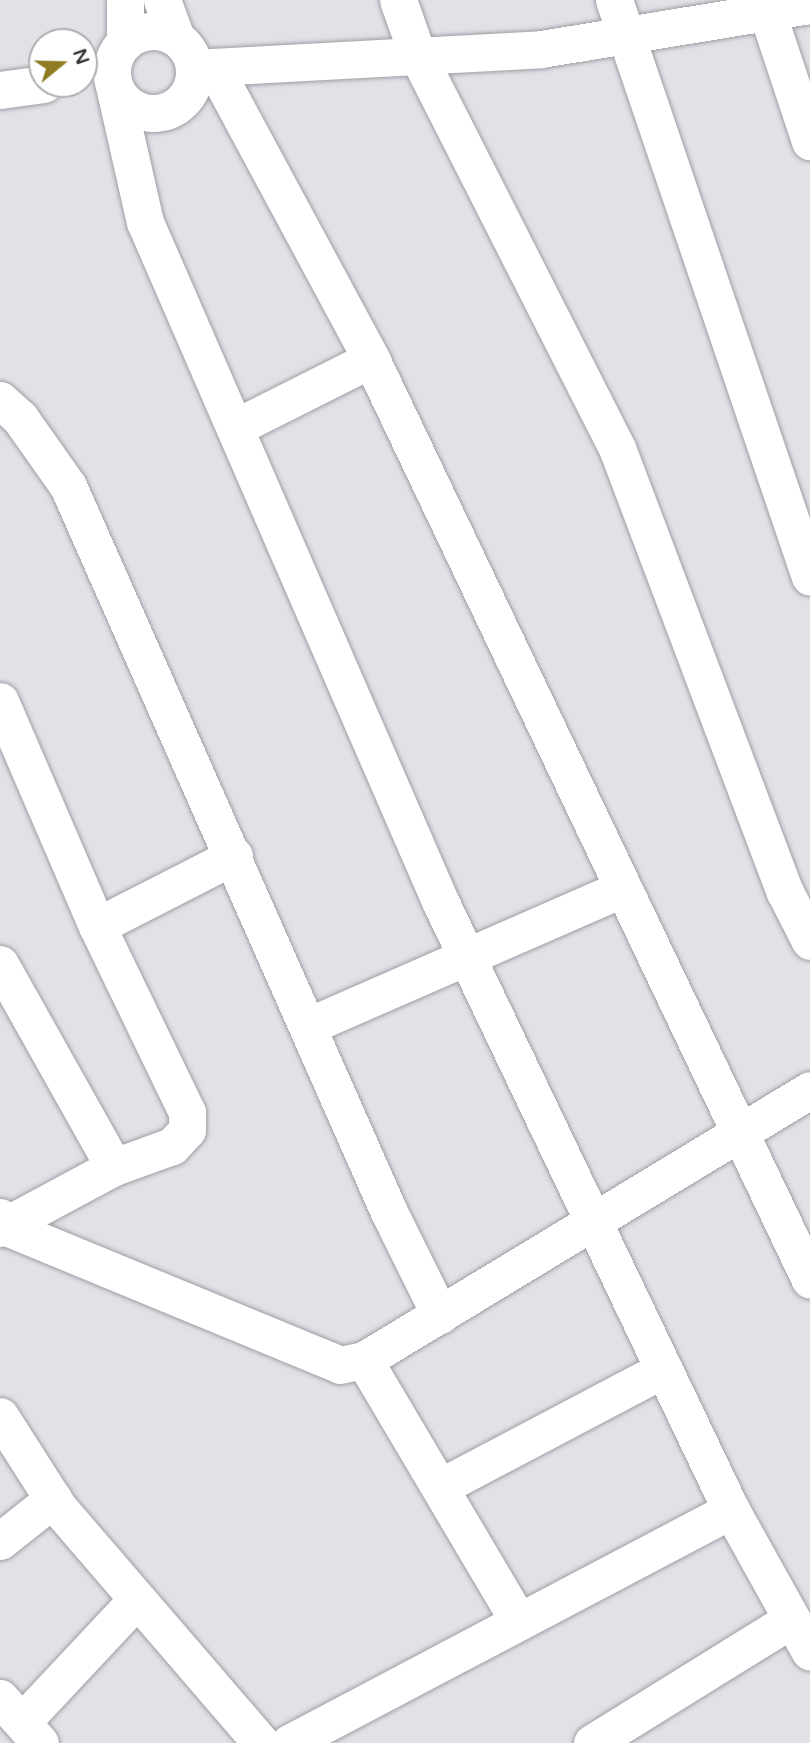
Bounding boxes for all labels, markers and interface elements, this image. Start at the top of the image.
north arrow [28,28,98,98]
text: N [68,46,94,68]

